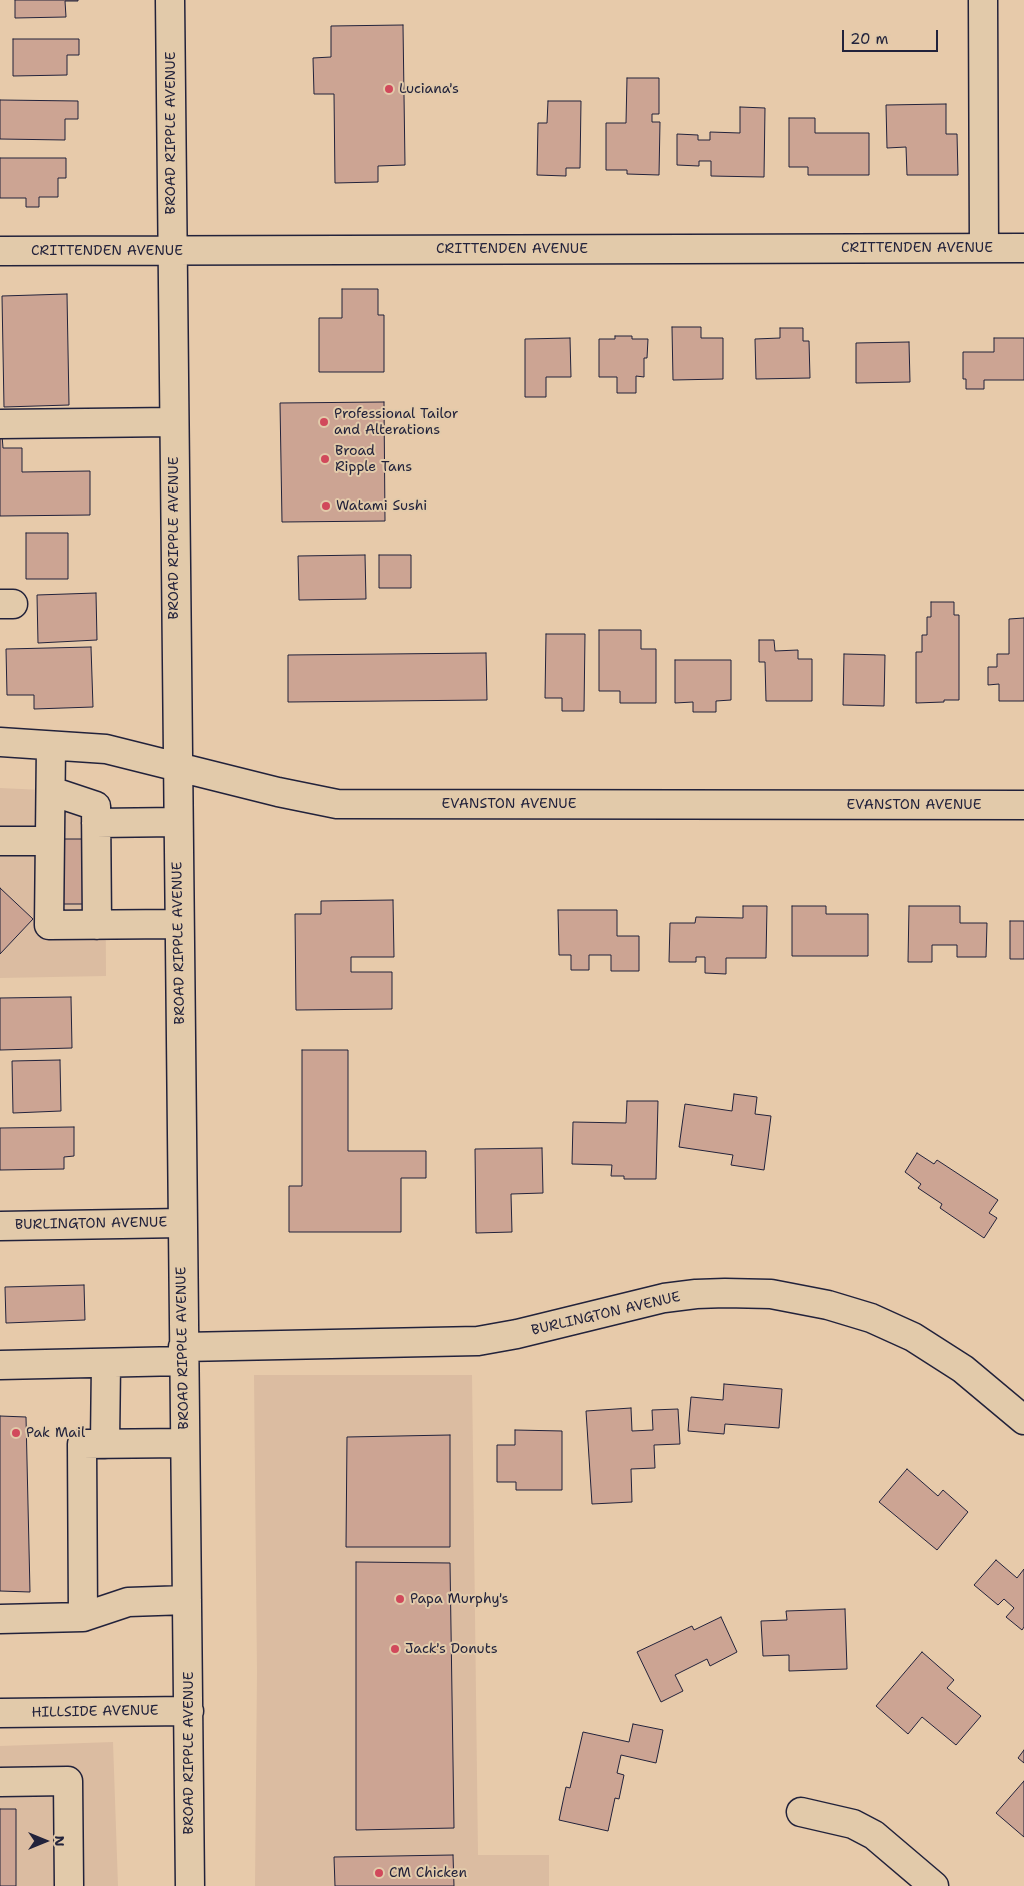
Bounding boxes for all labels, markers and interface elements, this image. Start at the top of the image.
scale bar [844,20,940,52]
text: 20 m [850,29,889,49]
street label: BROAD RIPPLE AVENUE [163,52,179,214]
place label: Luciana's [399,81,459,97]
marker: Luciana's [383,83,395,95]
street label: CRITTENDEN AVENUE [841,240,993,256]
street label: CRITTENDEN AVENUE [436,241,588,257]
street label: CRITTENDEN AVENUE [31,243,183,259]
place label: Professional Tailor and Alterations [334,406,459,438]
marker: Professional Tailor and Alterations [318,416,330,428]
place label: Broad Ripple Tans [335,443,412,476]
marker: Broad Ripple Tans [319,453,331,465]
street label: BROAD RIPPLE AVENUE [166,457,182,619]
place label: Watami Sushi [336,498,427,514]
marker: Watami Sushi [320,500,332,512]
street label: EVANSTON AVENUE [442,796,576,812]
street label: EVANSTON AVENUE [847,797,981,813]
street label: BROAD RIPPLE AVENUE [169,861,189,1025]
street label: BURLINGTON AVENUE [15,1214,167,1234]
street label: BROAD RIPPLE AVENUE [173,1266,193,1430]
street label: BURLINGTON AVENUE [530,1289,682,1339]
place label: Pak Mail [26,1425,85,1441]
marker: Pak Mail [10,1427,22,1439]
place label: Papa Murphy's [410,1591,508,1607]
marker: Papa Murphy's [394,1593,406,1605]
place label: Jack's Donuts [405,1641,498,1657]
marker: Jack's Donuts [389,1643,401,1655]
street label: BROAD RIPPLE AVENUE [181,1672,197,1834]
street label: HILLSIDE AVENUE [31,1702,159,1722]
north arrow [20,1816,70,1866]
text: N [51,1835,69,1847]
place label: CM Chicken [389,1865,467,1881]
marker: CM Chicken [373,1867,385,1879]

